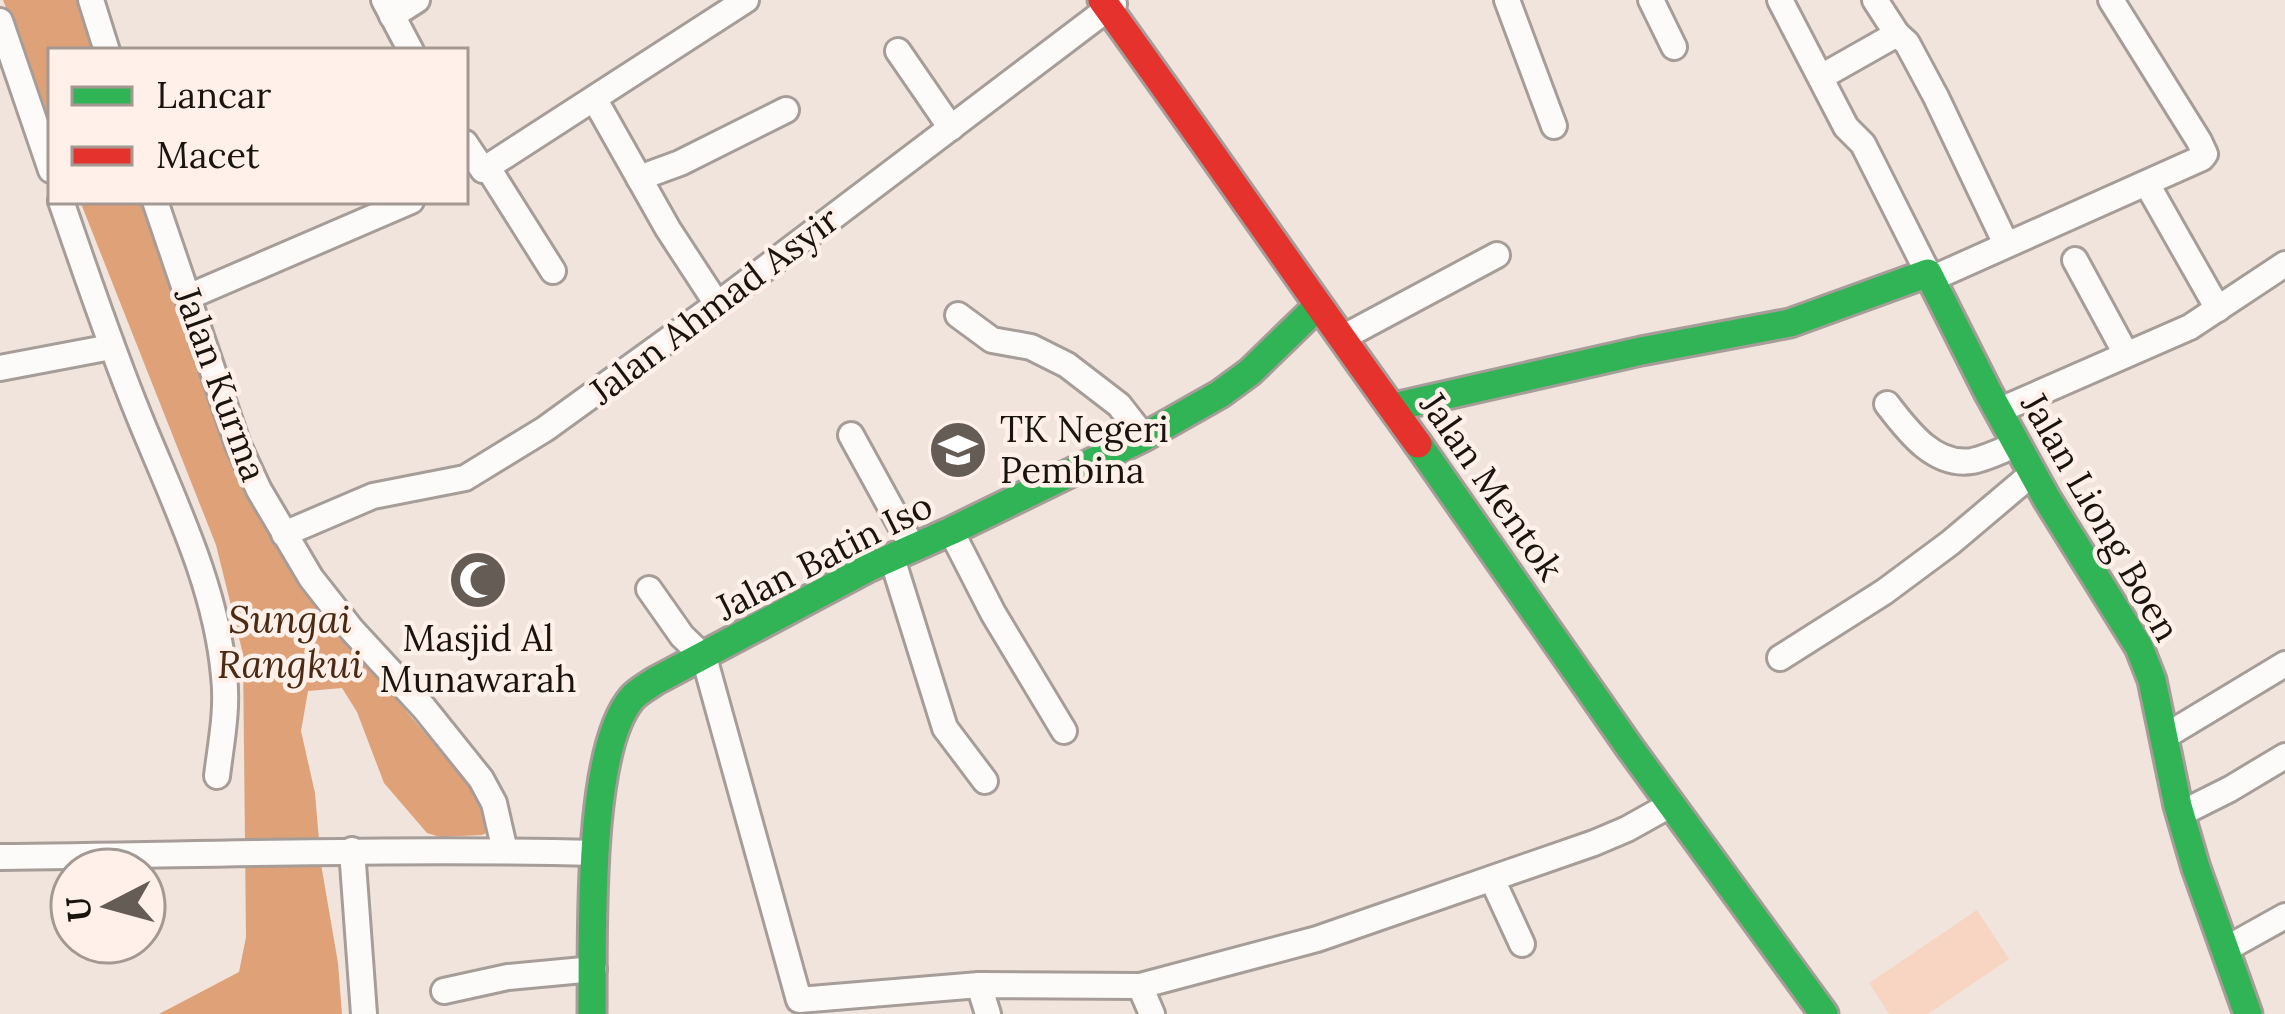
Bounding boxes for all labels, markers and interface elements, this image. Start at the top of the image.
legend [48,48,468,204]
text: Lancar [156,72,272,118]
text: Macet [156,132,260,178]
street label: Jalan Ahmad Asyir [579,196,848,415]
street label: Jalan Kurma [164,280,277,487]
street label: Jalan Mentok [1410,382,1574,590]
street label: Jalan Liong Boen [2011,384,2191,649]
place label: TK Negeri Pembina [1000,406,1169,493]
school or university icon: TK Negeri Pembina [927,419,989,481]
street label: Jalan Batin Iso [707,482,940,631]
mosque icon: Masjid Al Munawarah [447,549,509,611]
water label: Sungai Rangkui [217,594,363,689]
place label: Masjid Al Munawarah [380,615,576,702]
north arrow [48,846,168,966]
text: U [56,894,100,924]

